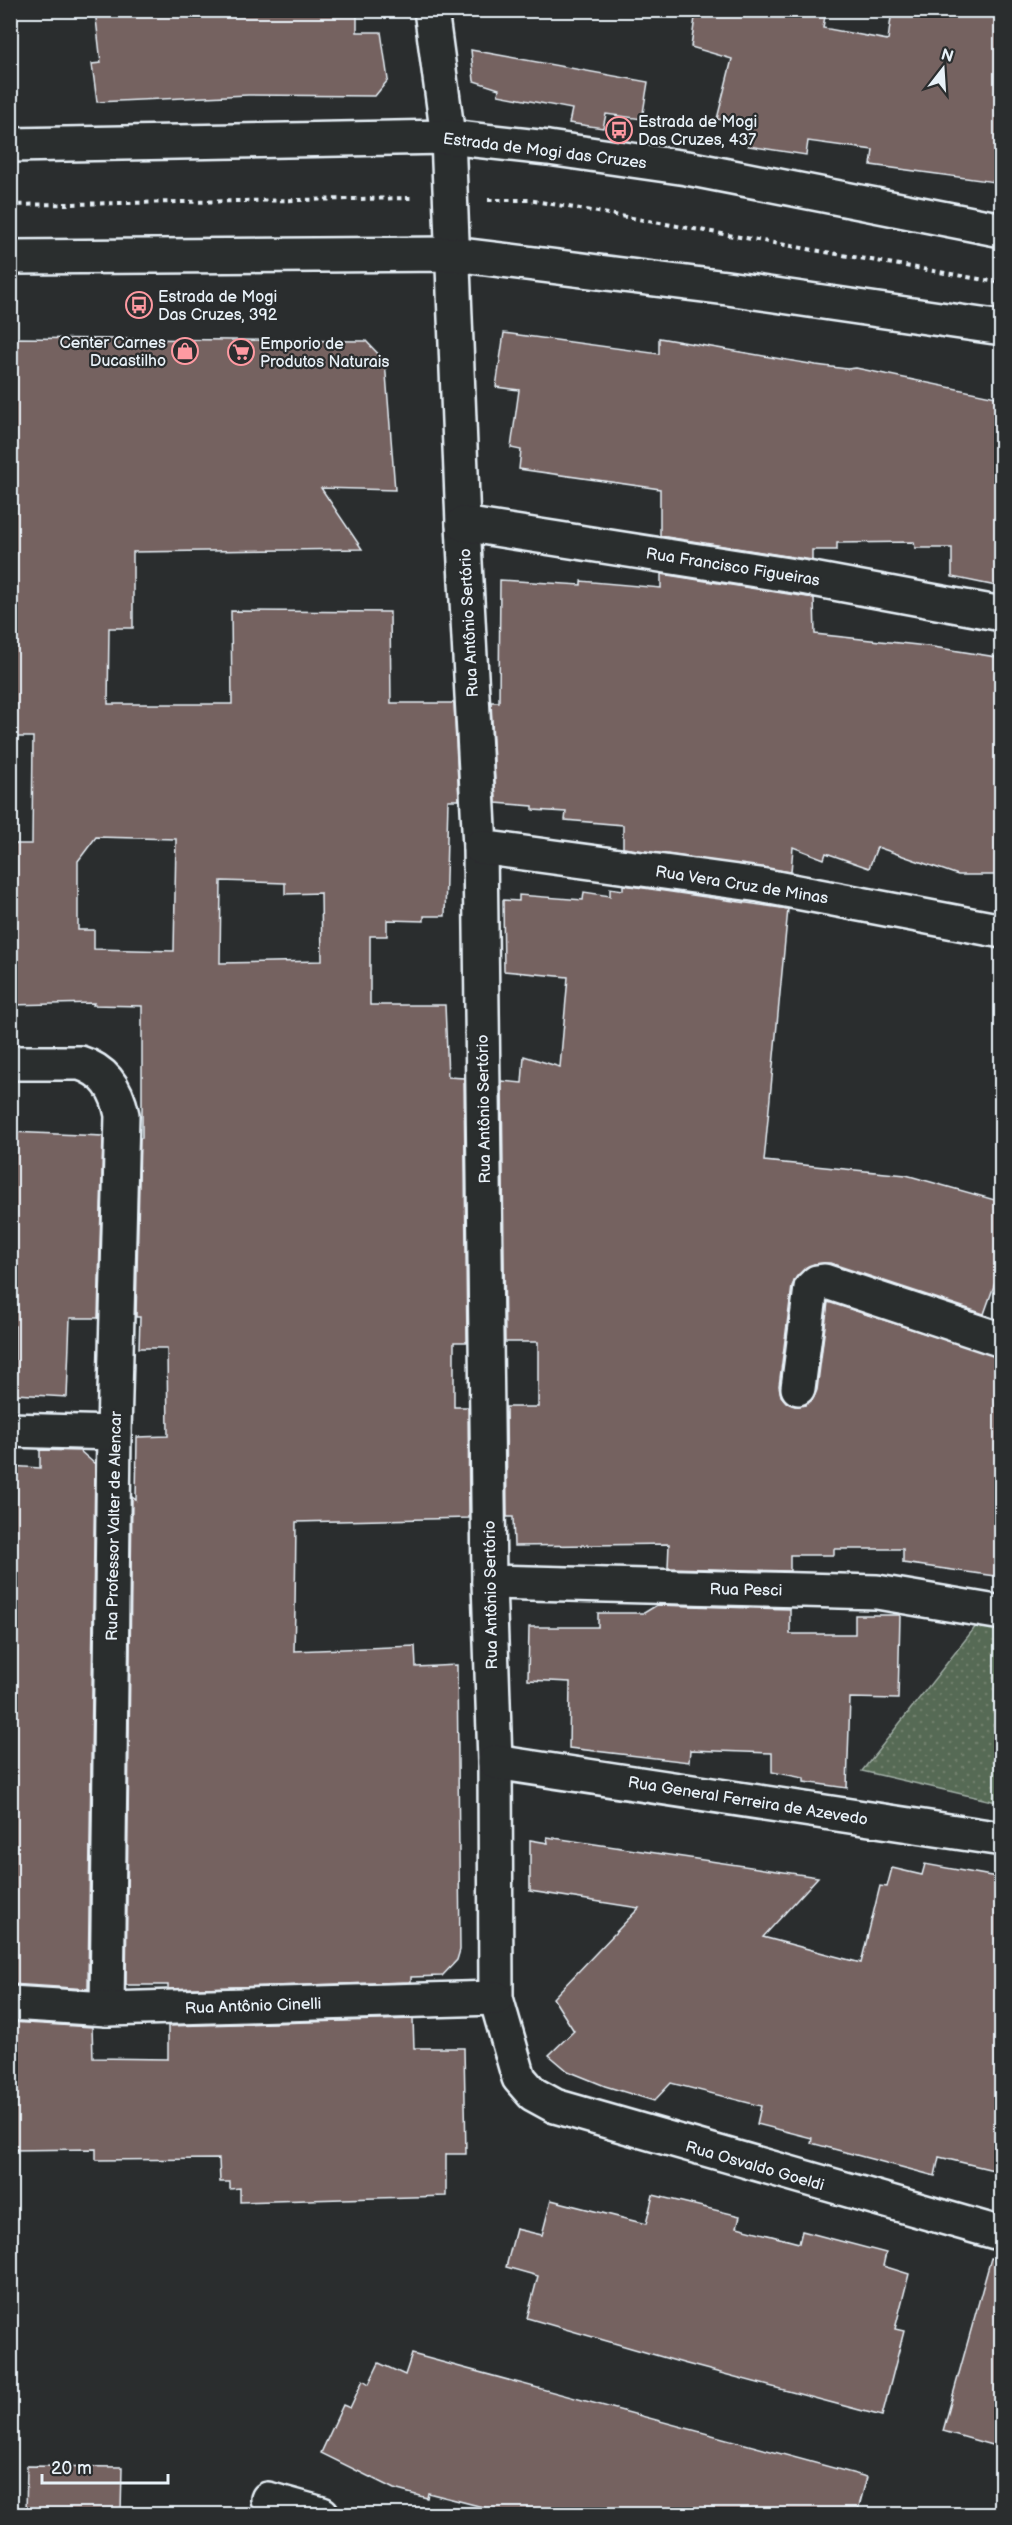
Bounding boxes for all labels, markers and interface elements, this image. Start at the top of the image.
north arrow [913,39,973,99]
text: N [938,45,955,67]
place label: Estrada de Mogi Das Cruzes, 437 [638,113,757,150]
bus stop icon: Estrada de Mogi Das Cruzes, 437 [604,115,634,145]
street label: Estrada de Mogi das Cruzes [442,130,648,173]
place label: Estrada de Mogi Das Cruzes, 392 [158,288,278,325]
bus stop icon: Estrada de Mogi Das Cruzes, 392 [124,290,154,320]
place label: Center Carnes Ducastilho [59,334,166,371]
place label: Emporio de Produtos Naturais [260,335,390,372]
shop icon: Center Carnes Ducastilho [170,336,200,366]
supermarket icon: Emporio de Produtos Naturais [226,337,256,367]
street label: Rua Francisco Figueiras [644,544,821,591]
street label: Rua Antônio Sertório [456,548,483,698]
street label: Rua Vera Cruz de Minas [654,862,830,909]
street label: Rua Antônio Sertório [474,1034,495,1184]
street label: Rua Professor Valter de Alencar [103,1411,126,1641]
street label: Rua Antônio Sertório [481,1520,502,1670]
street label: Rua Pesci [709,1580,783,1601]
street label: Rua General Ferreira de Azevedo [626,1773,869,1830]
street label: Rua Antônio Cinelli [184,1995,322,2018]
street label: Rua Osvaldo Goeldi [683,2138,826,2195]
scale bar [42,2447,168,2485]
text: 20 m [51,2458,92,2479]

